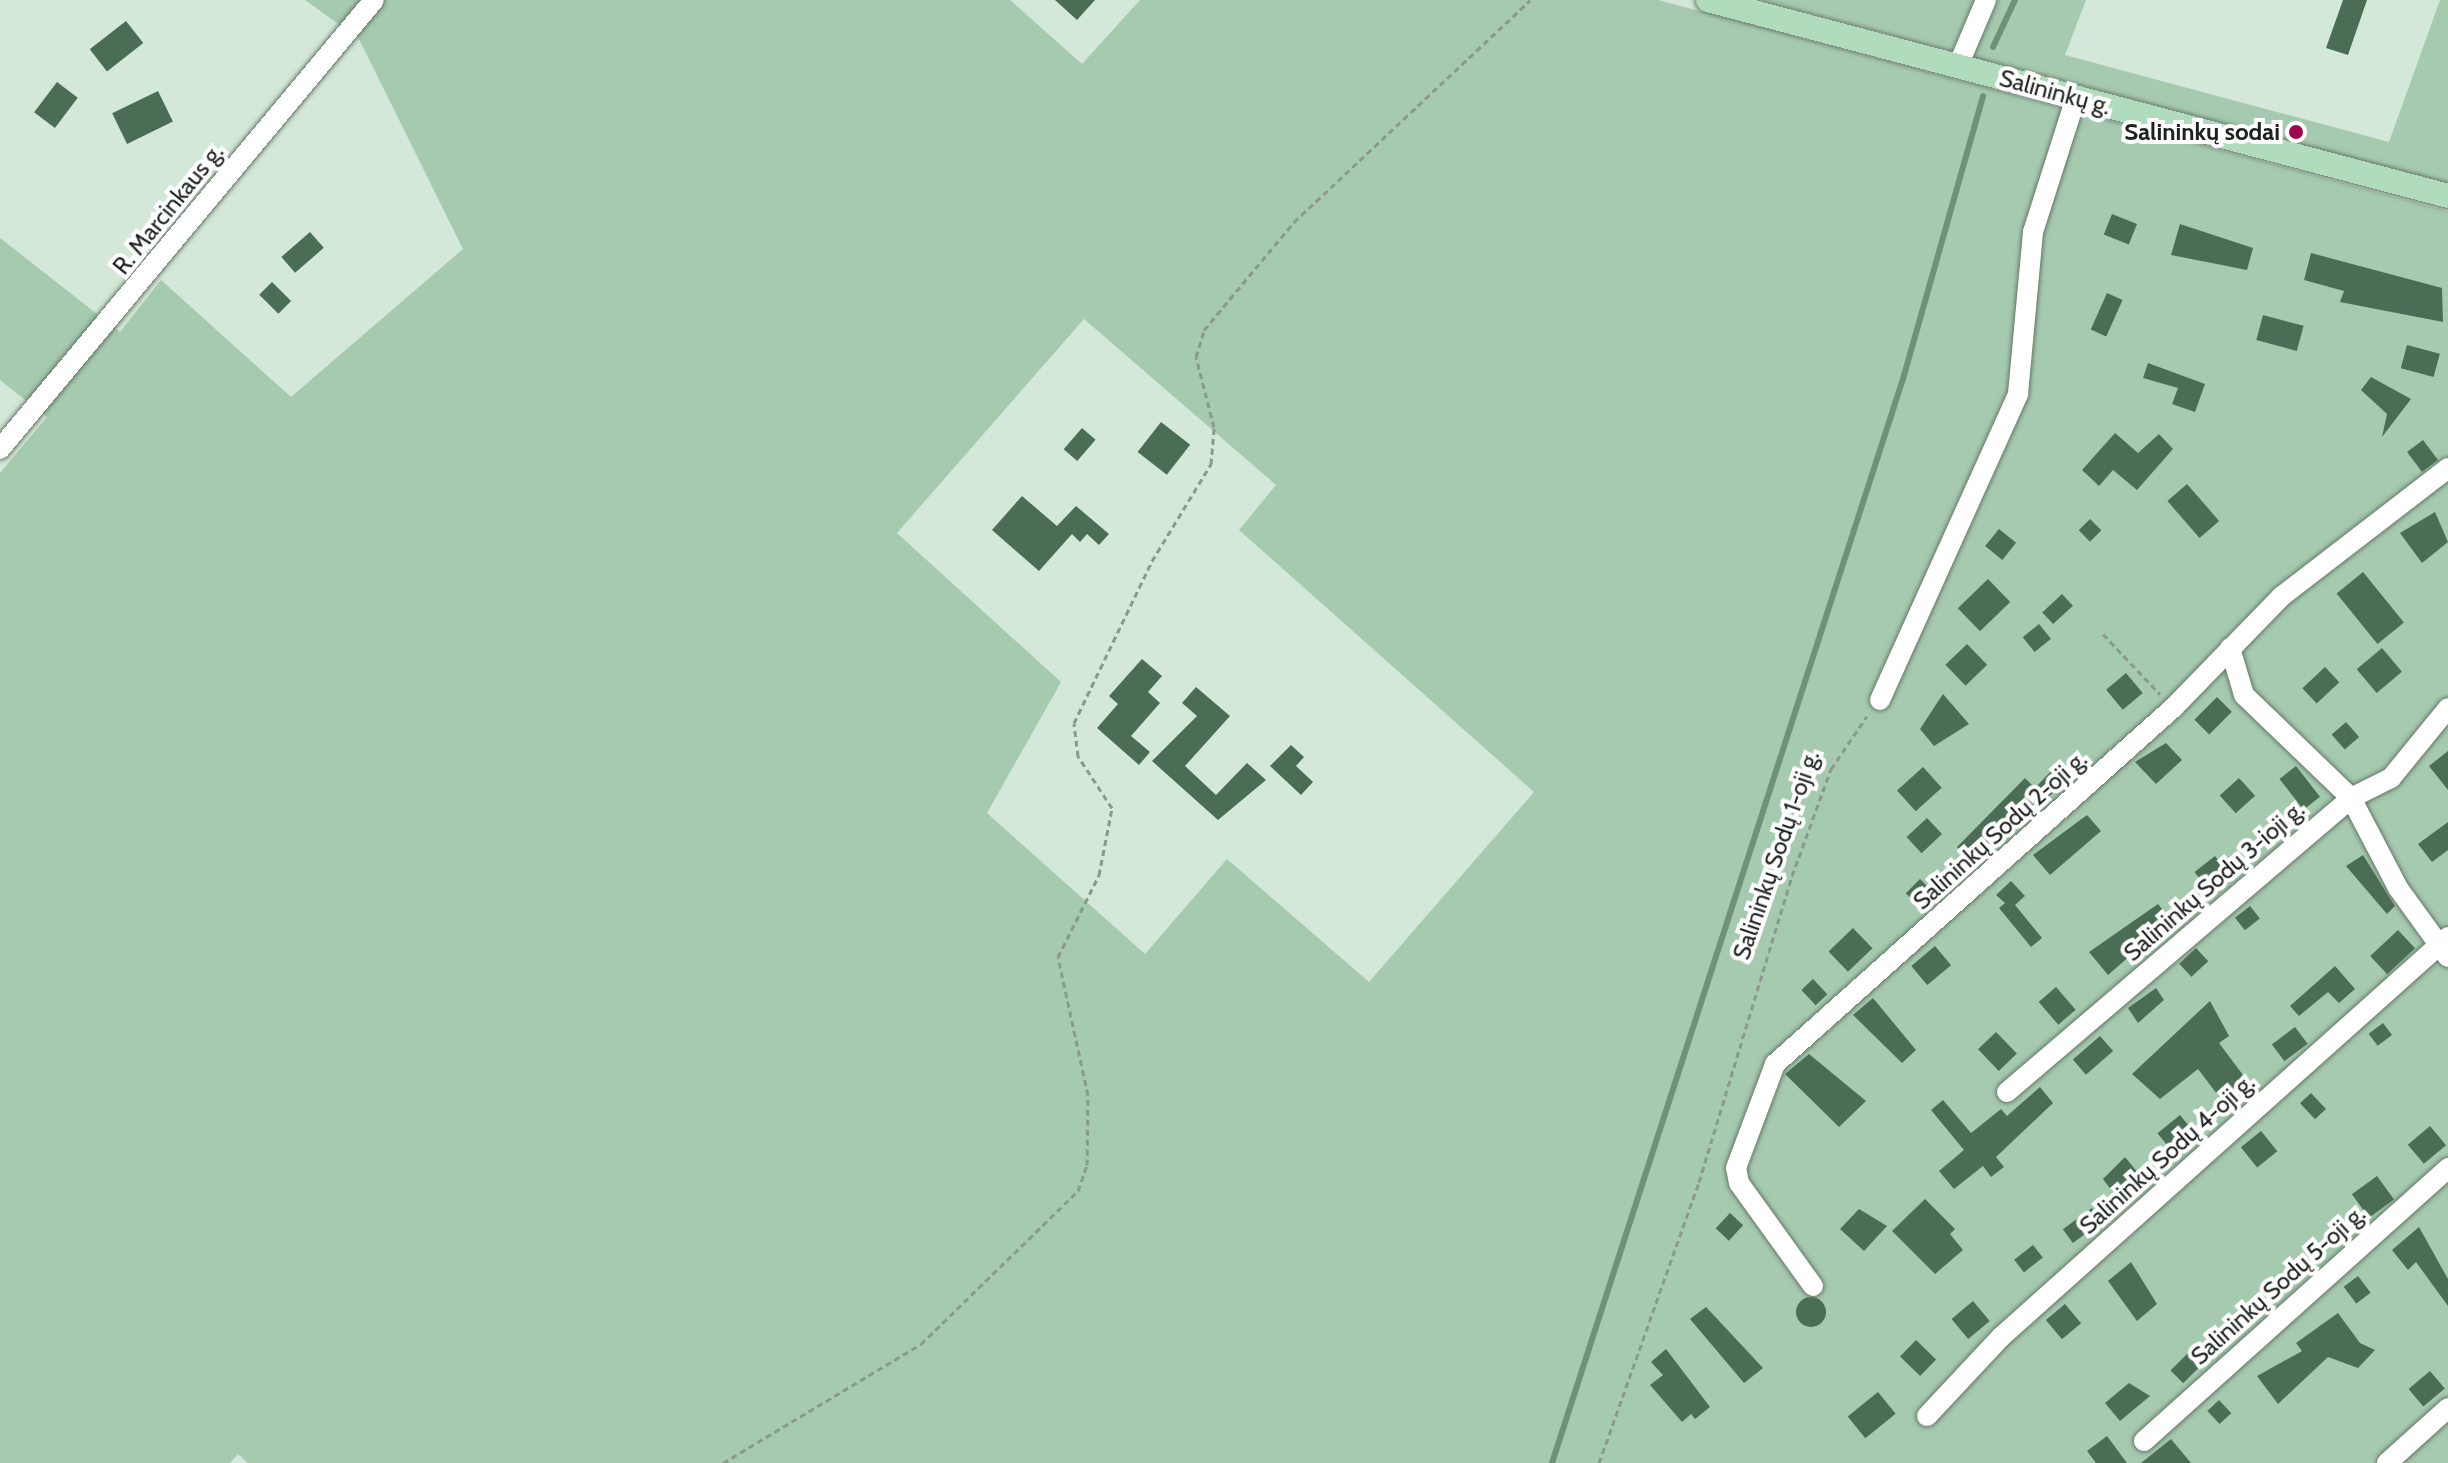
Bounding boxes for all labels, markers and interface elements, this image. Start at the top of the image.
street label: Salininkų g. [1996,63,2114,121]
place label: Salininkų sodai [2124,118,2280,146]
marker: Salininkų sodai [2287,123,2305,141]
street label: R. Marcinkaus g. [107,138,229,280]
street label: Salininkų Sodų 2-oji g. [1907,744,2093,916]
street label: Salininkų Sodų 1-oji g. [1727,747,1825,963]
street label: Salininkų Sodų 3-ioji g. [2118,795,2310,967]
street label: Salininkų Sodų 4-oji g. [2074,1068,2260,1240]
street label: Salininkų Sodų 5-oji g. [2185,1199,2371,1371]

